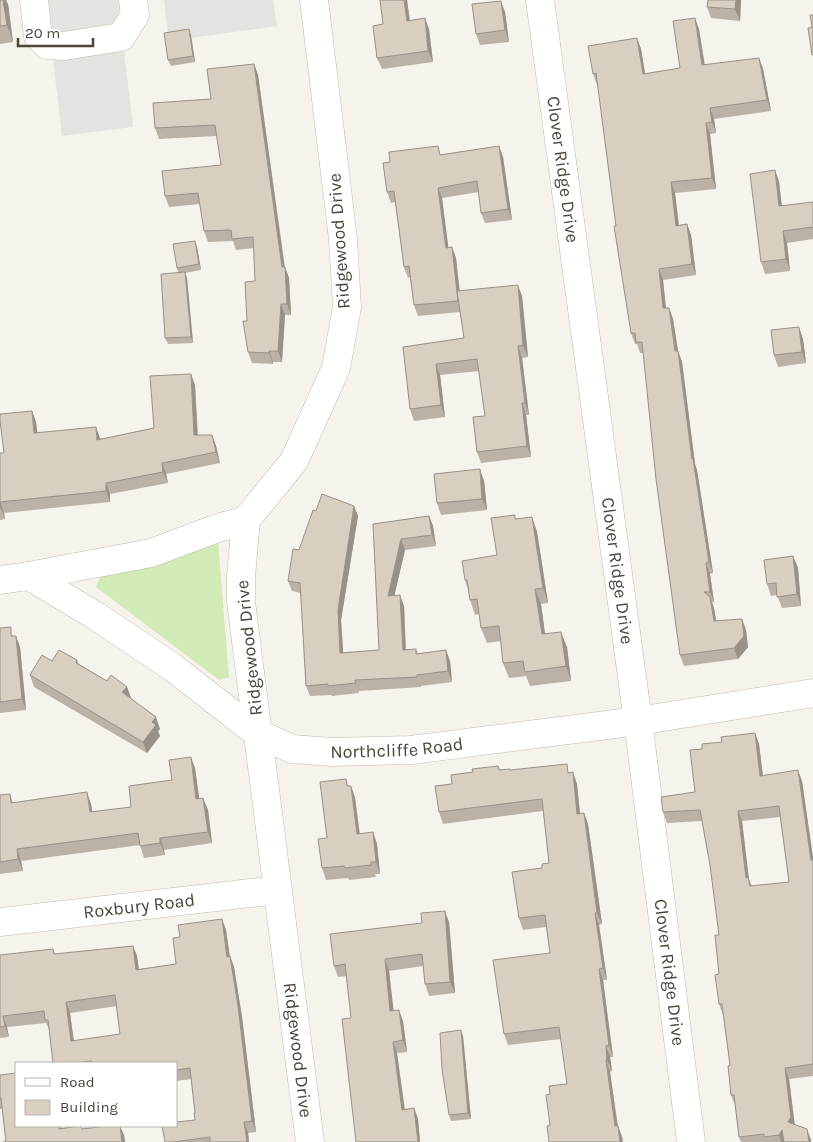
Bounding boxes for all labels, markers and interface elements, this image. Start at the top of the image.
scale bar [18,15,92,47]
text: 20 m [25,24,60,42]
street label: Clover Ridge Drive [542,95,584,244]
street label: Ridgewood Drive [323,172,355,310]
street label: Clover Ridge Drive [597,496,638,646]
street label: Ridgewood Drive [231,579,267,717]
street label: Northcliffe Road [330,732,465,763]
street label: Roxbury Road [82,889,196,923]
street label: Clover Ridge Drive [649,898,690,1047]
street label: Ridgewood Drive [279,981,317,1119]
legend [15,1062,178,1127]
text: Road [60,1073,95,1091]
text: Building [60,1098,118,1116]

